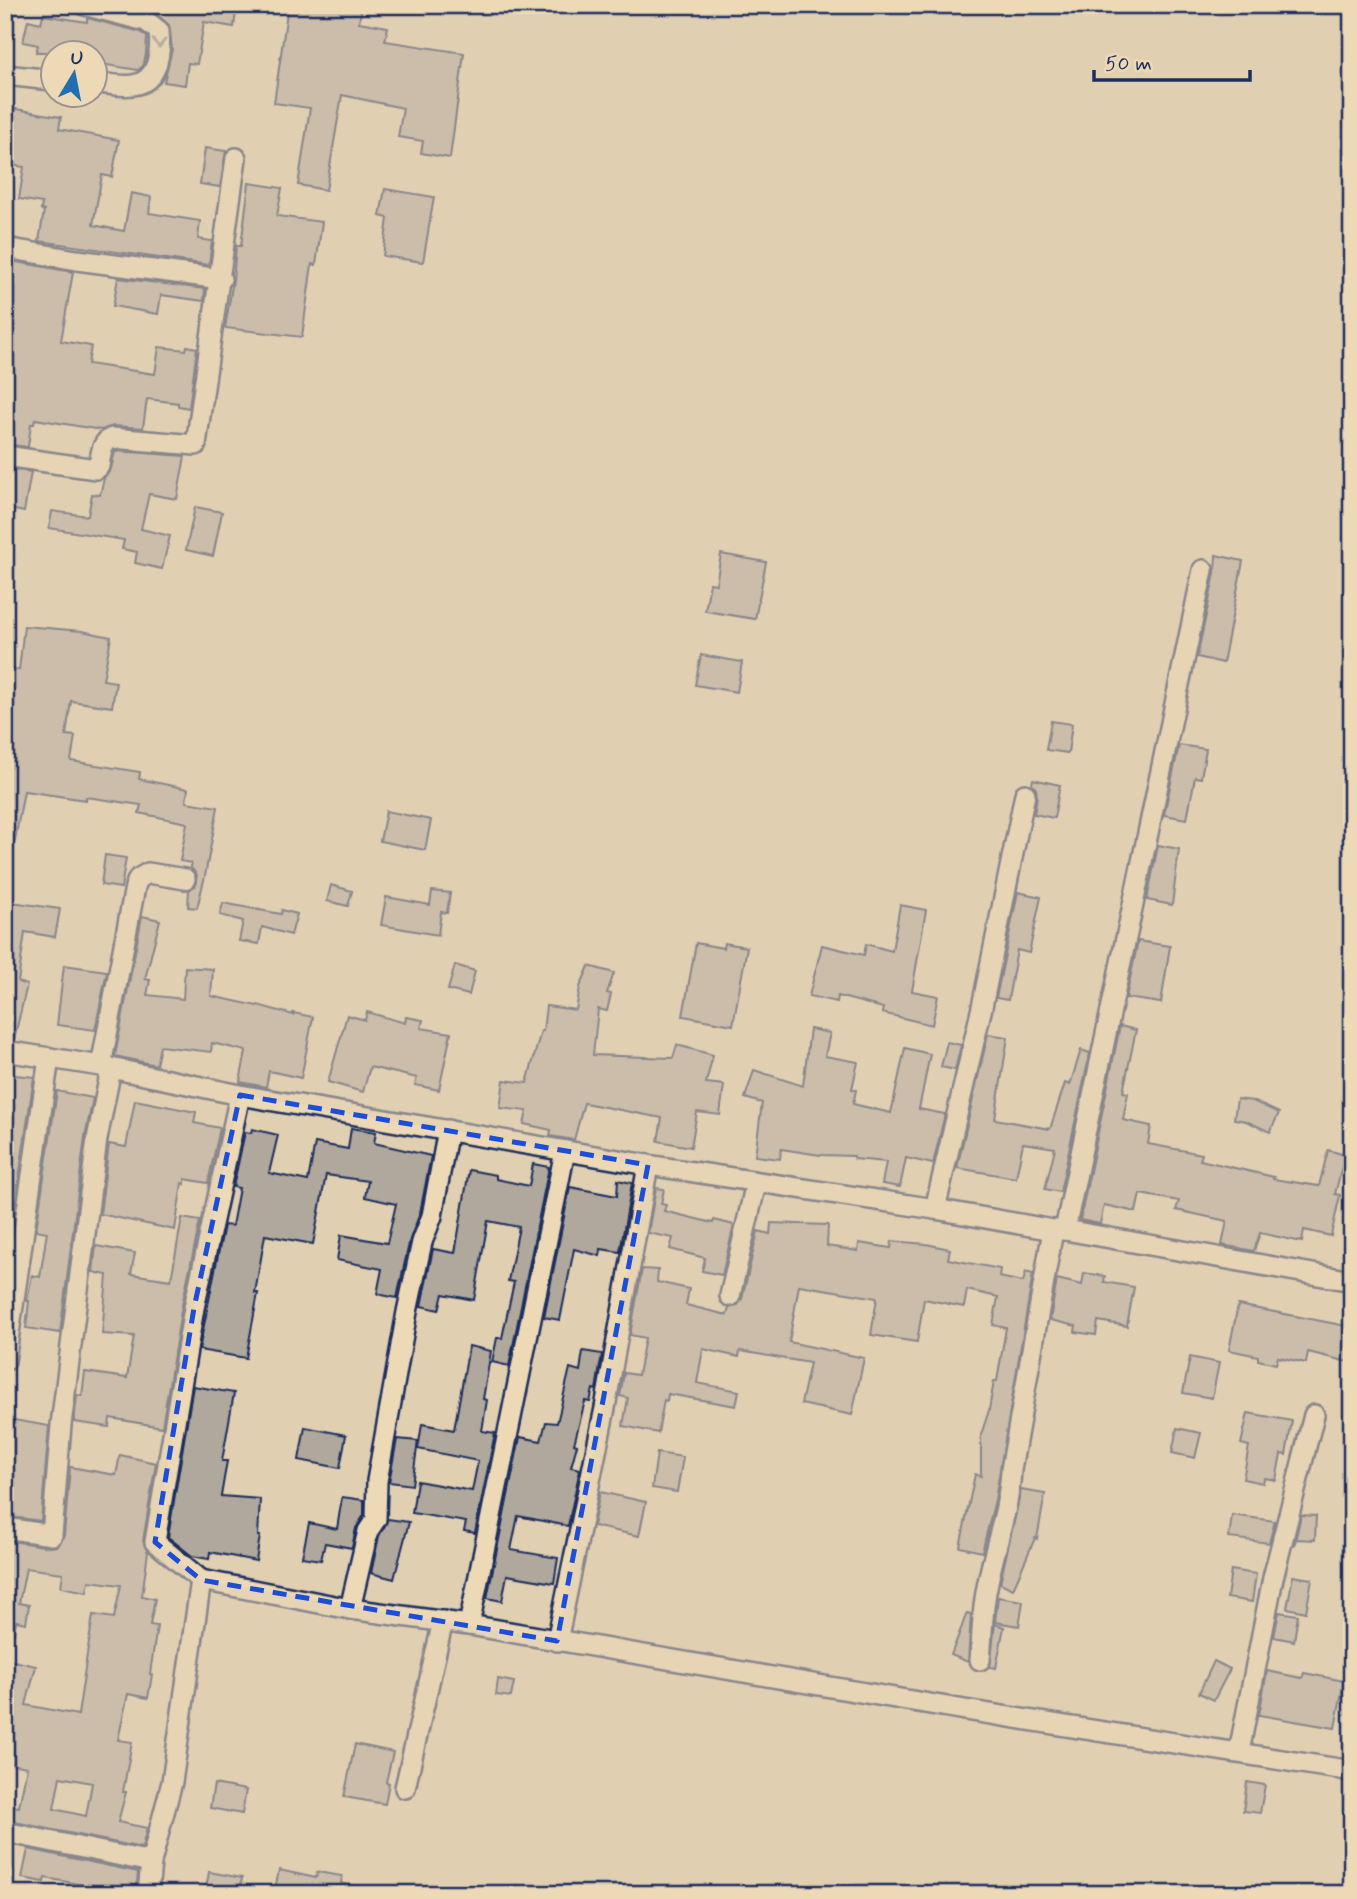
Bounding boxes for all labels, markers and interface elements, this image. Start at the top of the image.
north arrow [38,38,108,108]
one-way arrow [151,38,167,49]
scale bar [1094,38,1250,82]
text: U [68,45,85,72]
text: 50 m [1105,50,1152,78]

